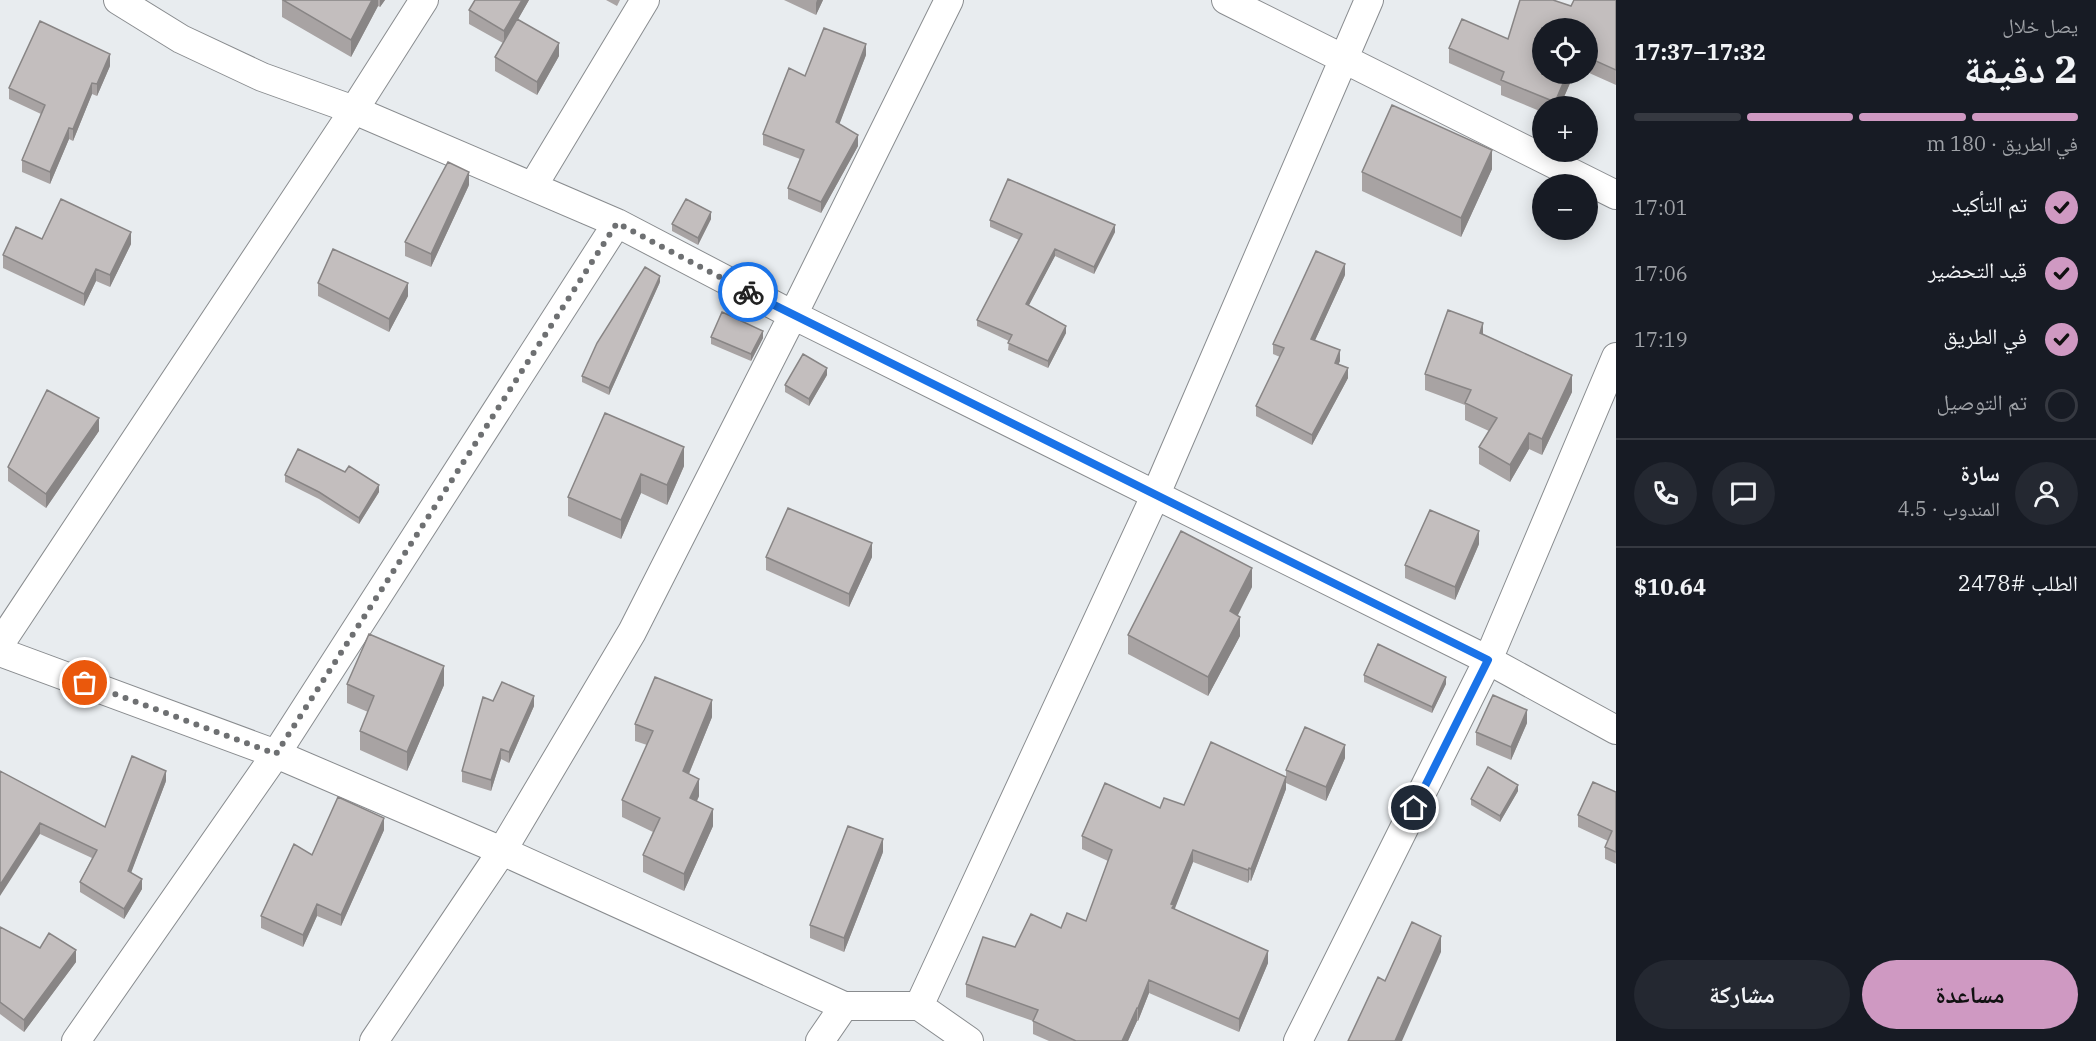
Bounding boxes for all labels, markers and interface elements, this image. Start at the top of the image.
text: يصل خلال [2002,12,2078,39]
map controls [1532,18,1598,240]
button: locate [1532,18,1598,84]
text: 17:32–17:37 [1634,37,1766,66]
text: 2 دقيقة [1964,43,2078,94]
button: + [1532,96,1598,162]
text: في الطريق · 180 m [1926,130,2078,157]
button: − [1532,174,1598,240]
text: تم التأكيد [1952,189,2027,218]
icon: check [2045,191,2078,224]
text: 17:01 [1634,194,1688,221]
text: قيد التحضير [1928,255,2027,284]
icon: check [2045,257,2078,290]
text: 17:06 [1634,260,1688,287]
courier [718,262,778,322]
icon: bike [732,276,765,309]
text: في الطريق [1943,321,2027,350]
icon: check [2045,323,2078,356]
text: 17:19 [1634,326,1688,353]
text: تم التوصيل [1936,387,2027,416]
text: سارة [1961,458,2000,487]
button: phone [1634,462,1697,525]
button: chat [1712,462,1775,525]
button: person [2015,462,2078,525]
text: المندوب · 4.5 [1897,495,2000,522]
text: الطلب #2478 [1958,568,2078,597]
text: $10.64 [1634,572,1706,601]
pin [59,657,110,708]
icon: bag [68,666,101,699]
pin [1388,782,1439,833]
icon: home [1397,791,1430,824]
button: مشاركة [1634,960,1850,1029]
button: مساعدة [1862,960,2078,1029]

